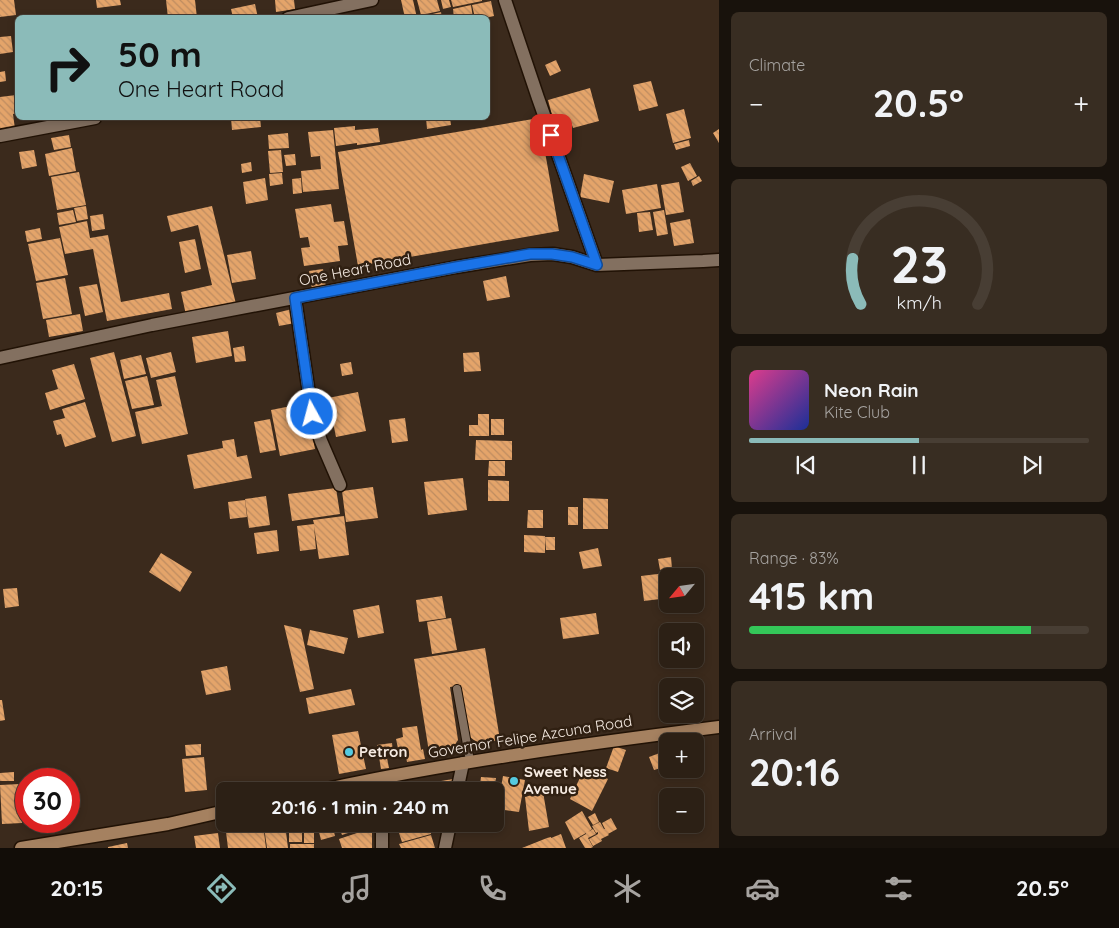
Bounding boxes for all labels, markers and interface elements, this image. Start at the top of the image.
text: 50 m [118,32,202,76]
icon: right [35,35,100,100]
text: Climate [749,55,805,75]
text: One Heart Road [118,75,284,103]
text: 20.5° [873,79,964,127]
text: − [749,86,764,121]
text: + [1073,86,1089,121]
pin [530,114,572,156]
icon: arrive [537,121,565,149]
text: 23 [890,231,948,296]
street label: One Heart Road [297,249,412,290]
text: km/h [896,291,942,313]
text: Neon Rain [824,378,919,402]
position arrow [285,387,337,439]
text: Kite Club [824,402,890,422]
icon: previous [792,451,820,479]
icon: pause [905,451,933,479]
icon: next [1018,451,1046,479]
text: Range · 83% [749,548,839,568]
north arrow [659,568,704,612]
map controls [659,568,704,833]
text: 415 km [749,572,874,620]
button: sound [659,623,704,668]
button: layers [659,678,704,723]
street label: Governor Felipe Azcuna Road [427,711,633,762]
text: Arrival [749,724,797,744]
button: + [659,733,704,778]
place label: Petron [359,742,407,761]
marker: Petron [343,746,355,758]
text: 20:16 [749,748,840,796]
place label: Sweet Ness Avenue [524,762,607,798]
speed limit sign: 30 [15,768,80,833]
marker: Sweet Ness Avenue [508,775,520,787]
button: − [659,788,704,833]
text: 20:16 · 1 min · 240 m [271,795,449,819]
icon: directions [204,871,239,906]
icon: music [339,871,374,906]
icon: phone [475,871,510,906]
icon: climate [610,871,645,906]
icon: car [745,871,780,906]
icon: filters [881,871,916,906]
text: 20:15 [50,874,103,902]
text: 20.5° [1016,874,1069,902]

